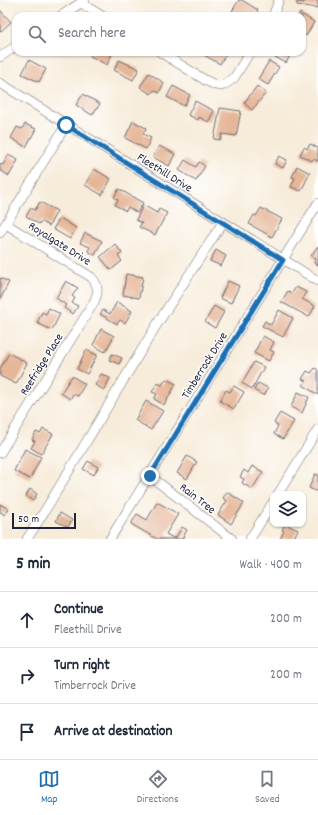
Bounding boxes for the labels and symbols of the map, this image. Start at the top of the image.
route start [57,116,75,134]
street label: Fleethill Drive [133,150,195,197]
street label: Royalgate Drive [25,218,94,270]
street label: Timberrock Drive [178,329,233,402]
street label: Reefridge Place [16,331,68,399]
route end [141,467,159,485]
street label: Rain Tree [175,480,219,519]
scale bar [12,511,76,530]

